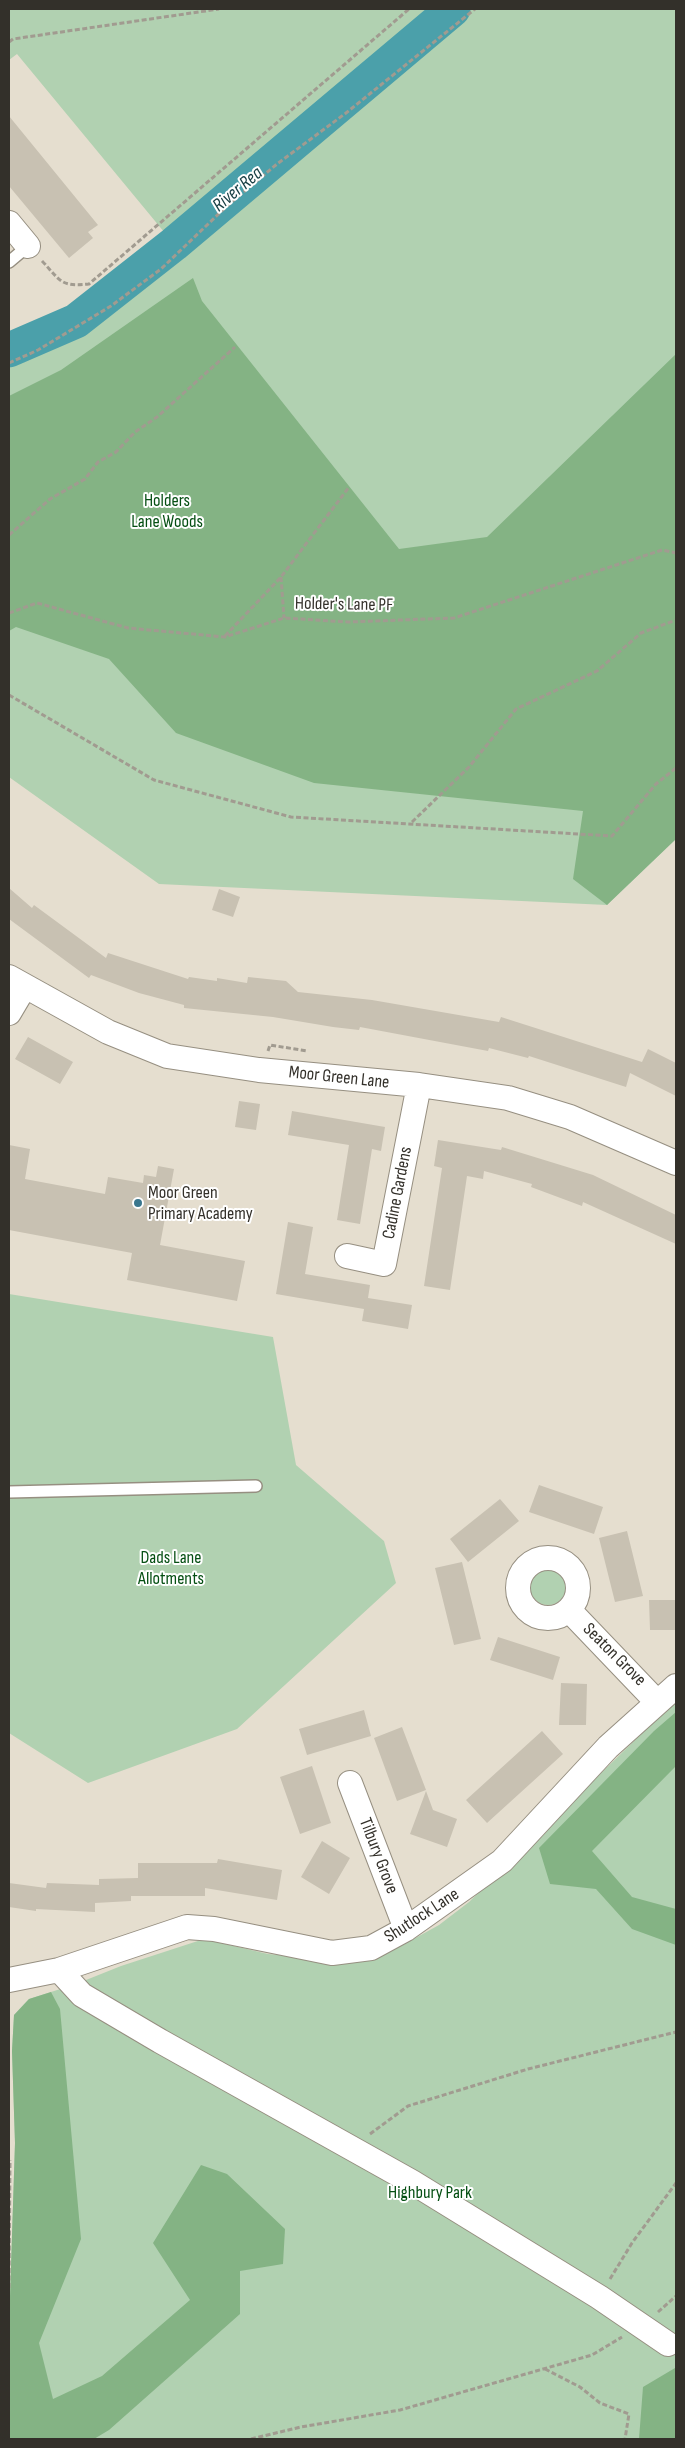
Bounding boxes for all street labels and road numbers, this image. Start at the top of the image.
street label: Holder's Lane PF [295,593,393,617]
street label: Moor Green Lane [288,1062,390,1094]
street label: Cadine Gardens [378,1145,418,1241]
street label: Seaton Grove [578,1619,650,1691]
street label: Tilbury Grove [354,1815,402,1897]
street label: Shutlock Lane [381,1884,463,1948]

